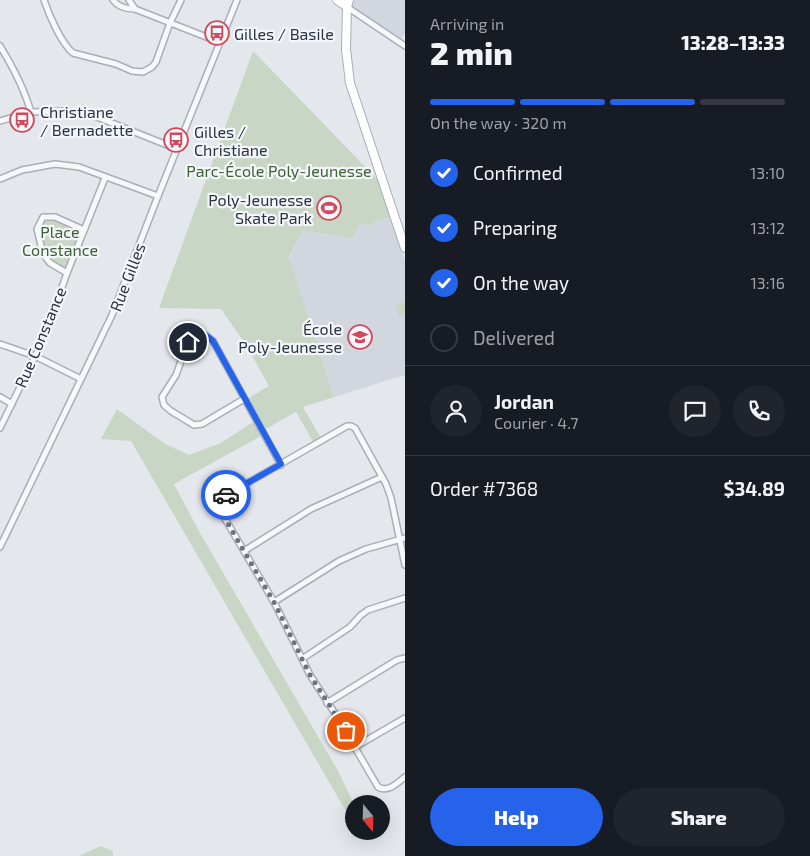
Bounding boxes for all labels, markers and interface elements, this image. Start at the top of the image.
text: Arriving in [430,14,504,33]
bus stop icon: Gilles / Basile [204,20,230,46]
place label: Gilles / Basile [234,24,334,43]
text: 13:28–13:33 [681,31,785,54]
text: 2 min [430,33,513,71]
place label: Christiane / Bernadette [40,102,133,139]
bus stop icon: Christiane / Bernadette [9,107,35,133]
text: On the way · 320 m [430,113,567,132]
place label: Gilles / Christiane [194,122,268,159]
bus stop icon: Gilles / Christiane [163,127,189,153]
icon: check [430,159,458,187]
park label: Parc-École Poly-Jeunesse [186,161,372,180]
text: Confirmed [473,161,563,184]
text: 13:10 [750,163,785,182]
place label: Poly-Jeunesse Skate Park [208,190,312,227]
sports icon: Poly-Jeunesse Skate Park [316,195,342,221]
icon: check [430,214,458,242]
text: Preparing [473,216,557,239]
text: 13:12 [751,218,785,237]
park label: Place Constance [22,222,98,259]
street label: Rue Gilles [105,240,149,314]
icon: check [430,269,458,297]
text: On the way [473,271,569,294]
text: 13:16 [750,273,785,292]
street label: Rue Constance [10,284,70,390]
place label: École Poly-Jeunesse [238,319,342,356]
pin [167,321,209,363]
school or university icon: École Poly-Jeunesse [347,324,373,350]
text: Delivered [473,326,555,349]
icon: home [174,328,202,356]
button: person [430,385,482,437]
button: chat [669,385,721,437]
button: phone [733,385,785,437]
text: Jordan [494,390,554,413]
text: Courier · 4.7 [494,413,578,432]
courier [201,470,251,520]
text: Order #7368 [430,477,538,500]
text: $34.89 [723,477,785,500]
icon: car [212,481,240,509]
pin [325,710,367,752]
icon: bag [332,717,360,745]
button: Help [430,788,603,846]
button: Share [613,788,785,846]
north arrow [345,795,390,840]
map controls [345,795,390,840]

